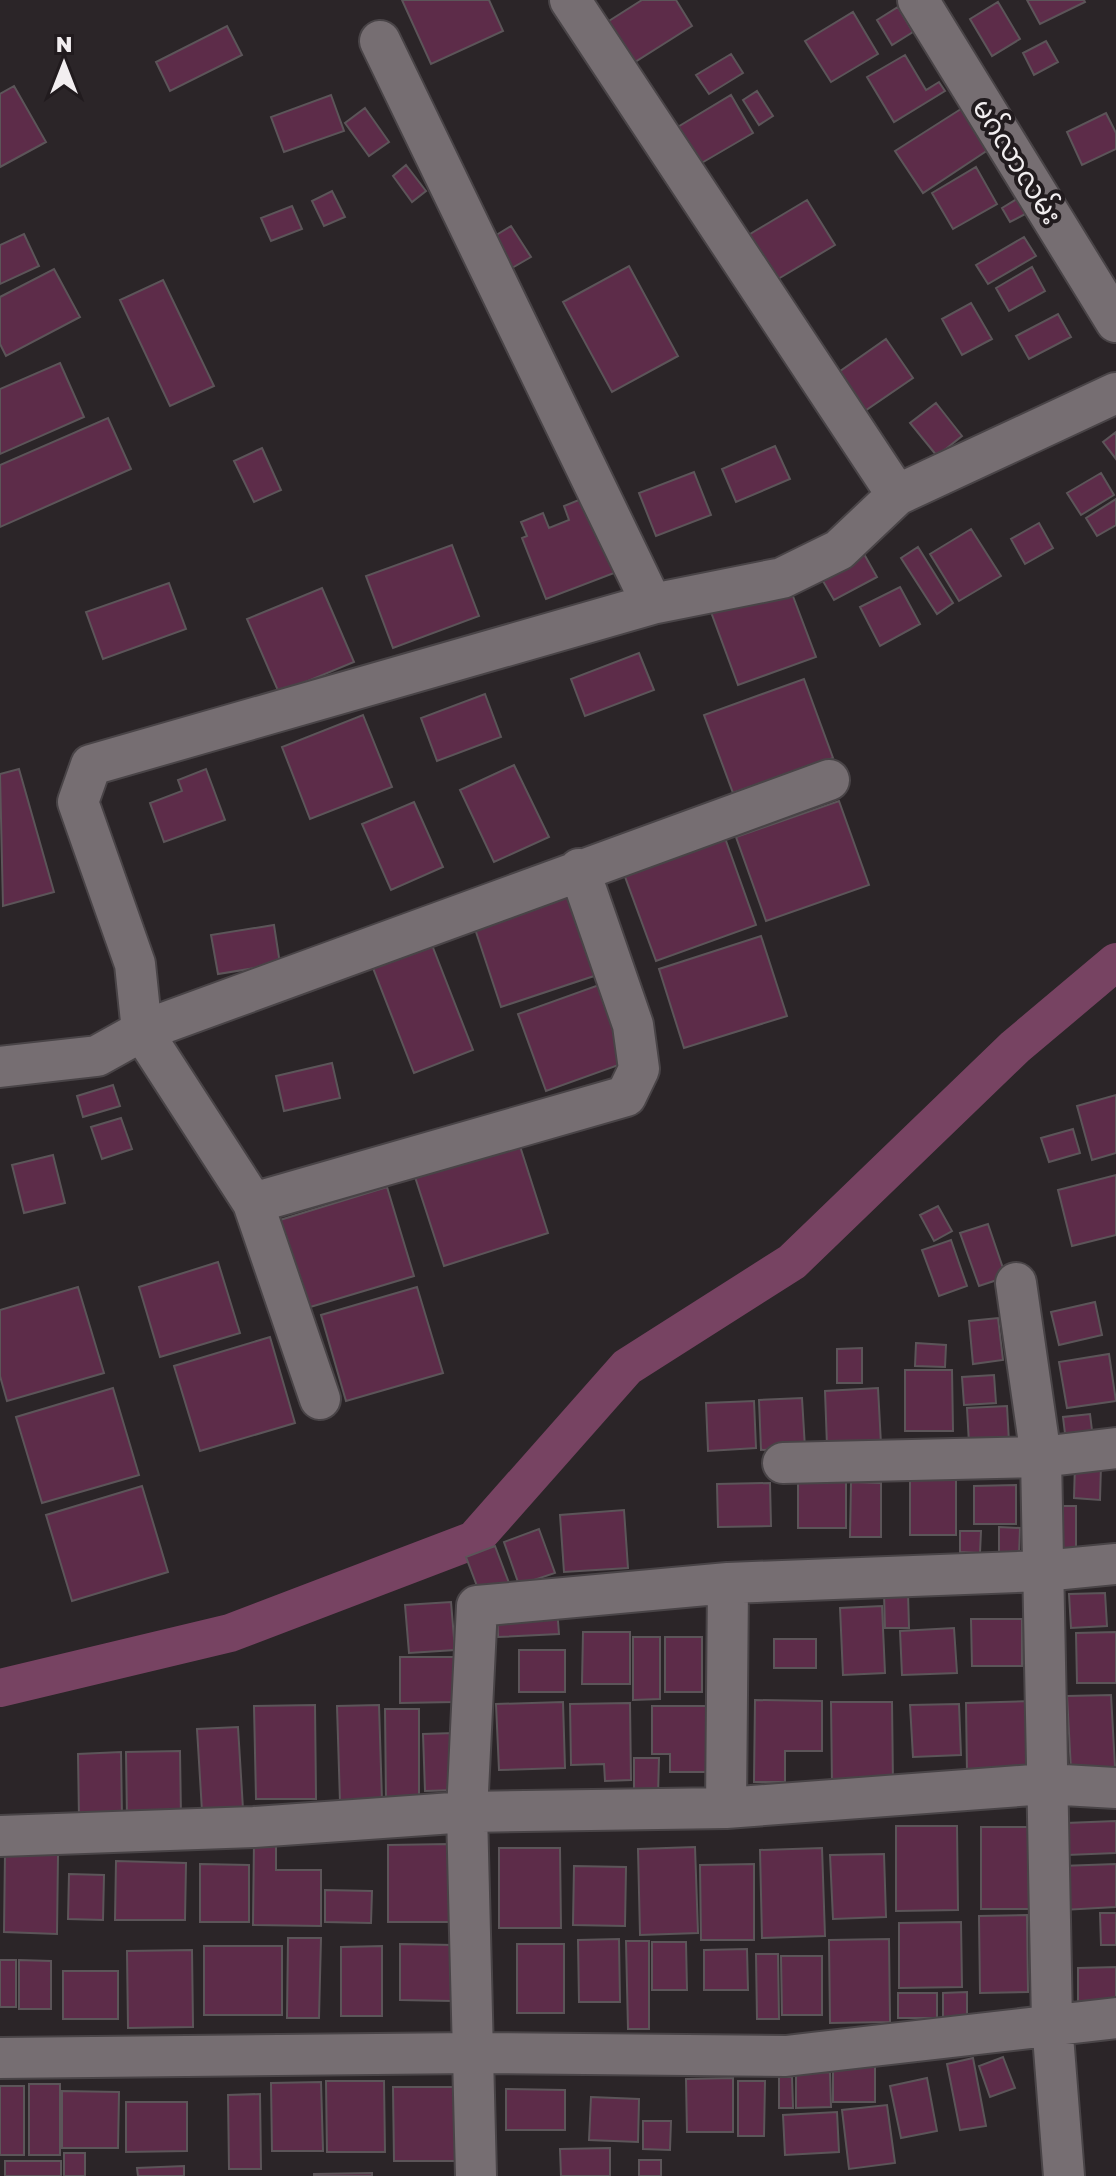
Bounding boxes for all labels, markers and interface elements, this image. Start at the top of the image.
north arrow [24,24,104,104]
text: N [56,30,72,57]
street label: မဂ်လာလမ်း [966,91,1070,230]

